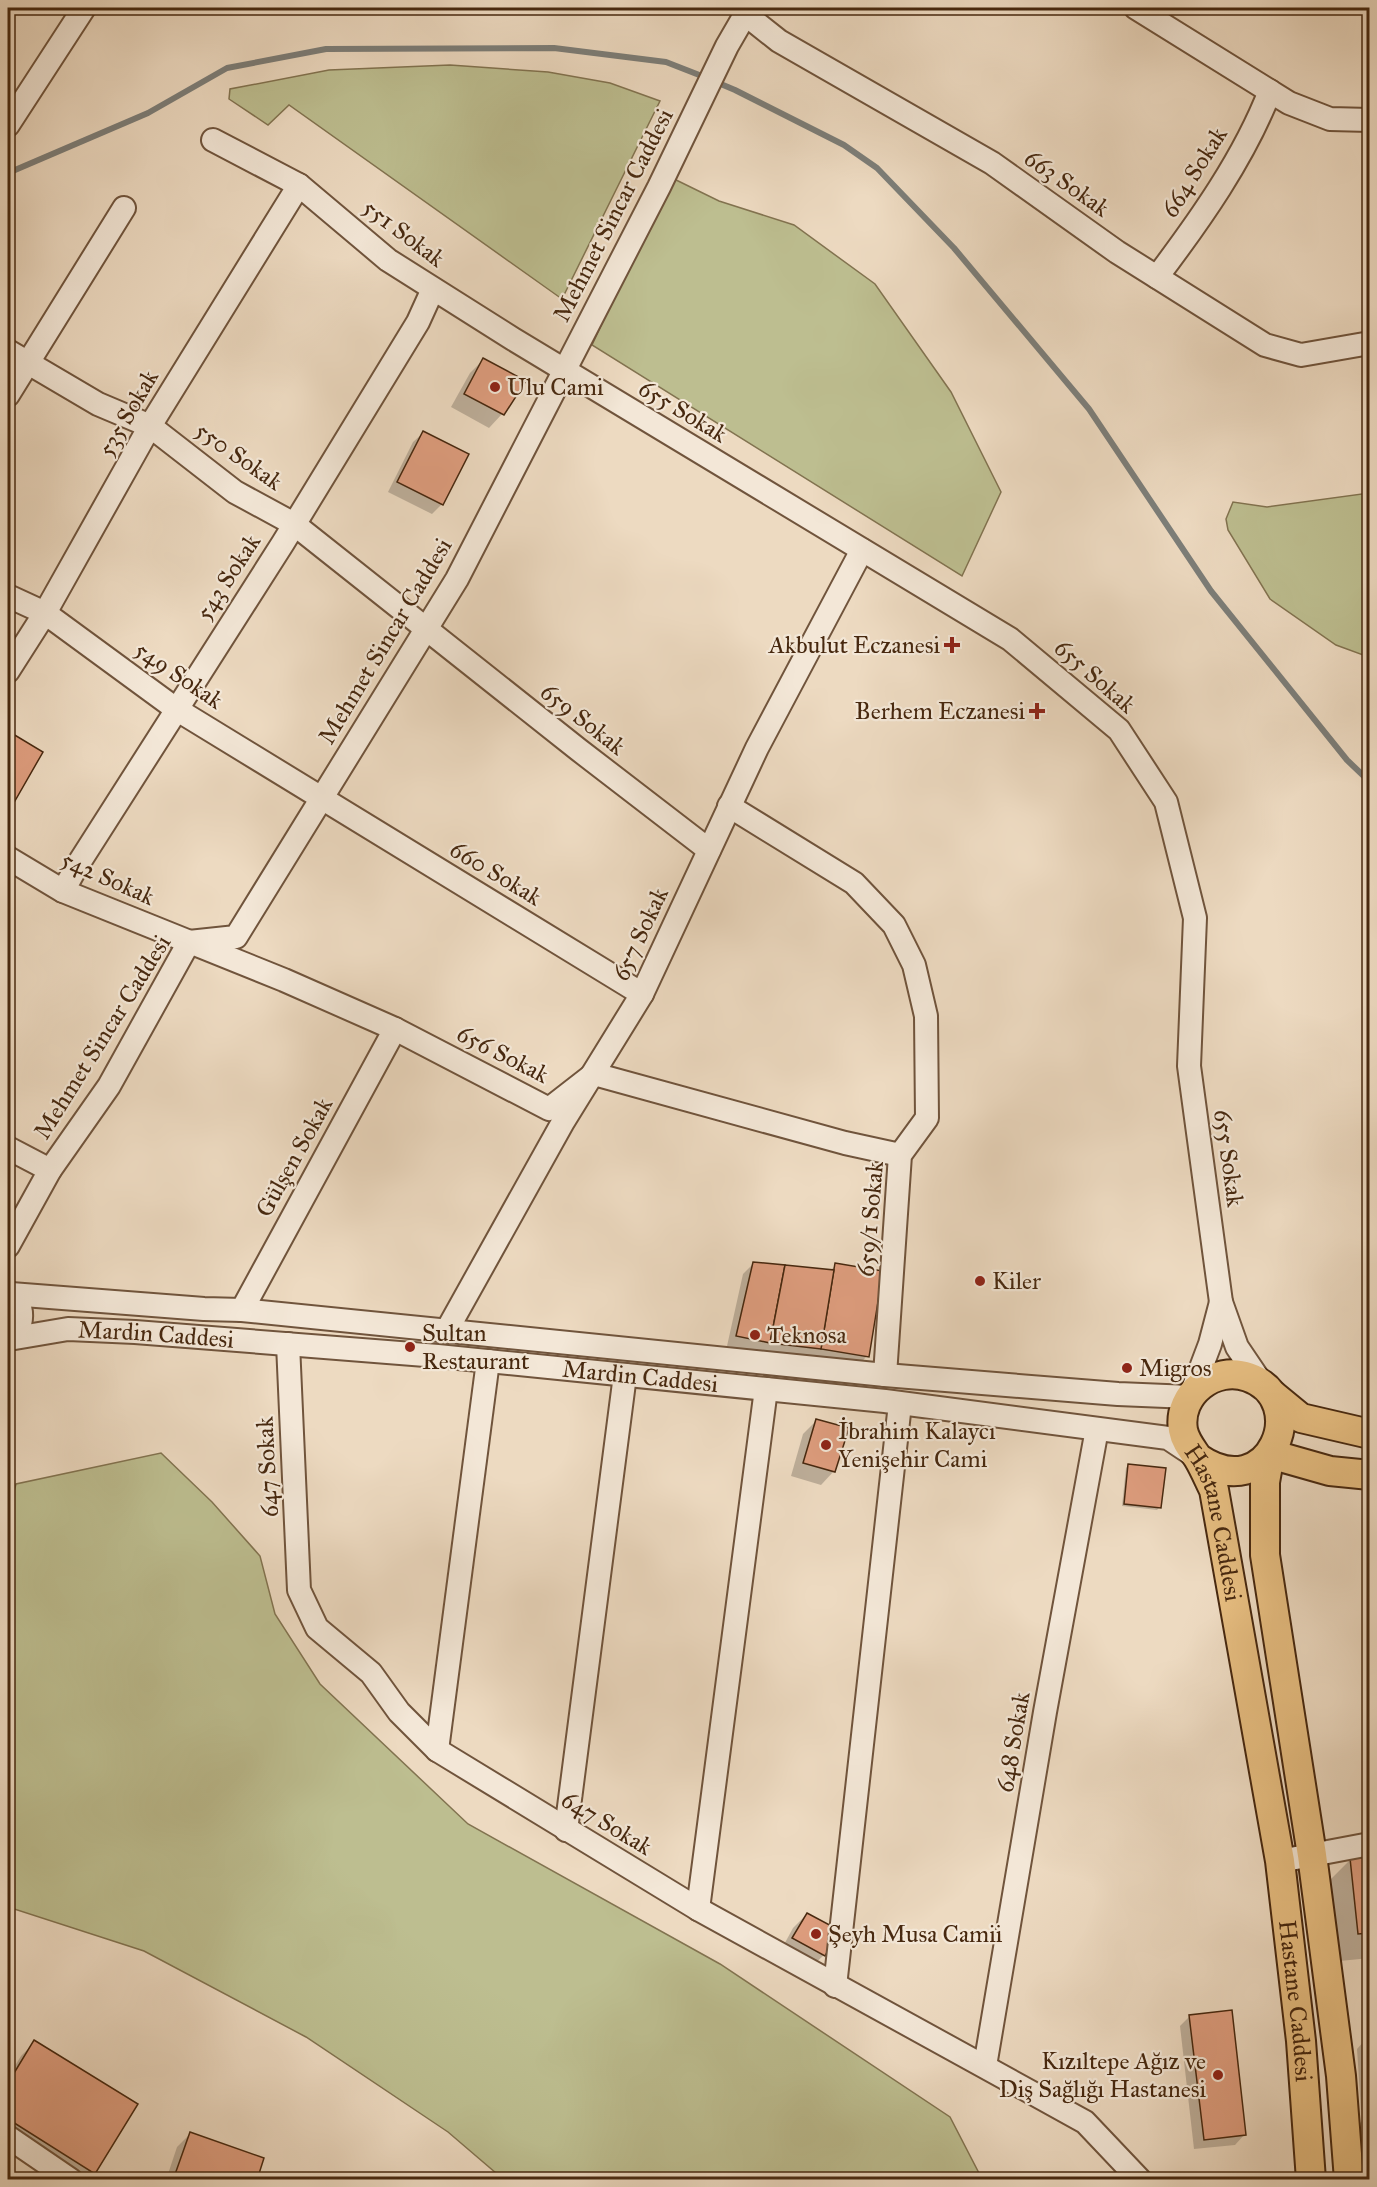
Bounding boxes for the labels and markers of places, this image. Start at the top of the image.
place label: Ulu Cami [507,372,604,402]
marker: Ulu Cami [488,380,502,394]
place label: Akbulut Eczanesi [768,630,940,660]
marker: Akbulut Eczanesi [945,638,959,652]
place label: Berhem Eczanesi [855,696,1025,726]
marker: Berhem Eczanesi [1030,704,1044,718]
place label: Kiler [992,1266,1041,1296]
marker: Kiler [973,1274,987,1288]
place label: Sultan Restaurant [422,1318,530,1376]
place label: Teknosa [767,1320,848,1350]
marker: Teknosa [748,1328,762,1342]
marker: Sultan Restaurant [403,1340,417,1354]
place label: Migros [1139,1353,1211,1383]
marker: Migros [1120,1361,1134,1375]
place label: İbrahim Kalaycı Yenişehir Cami [838,1416,996,1474]
marker: İbrahim Kalaycı Yenişehir Cami [819,1438,833,1452]
place label: Şeyh Musa Camii [828,1919,1003,1949]
marker: Şeyh Musa Camii [809,1927,823,1941]
place label: Kızıltepe Ağız ve Diş Sağlığı Hastanesi [999,2046,1206,2104]
marker: Kızıltepe Ağız ve Diş Sağlığı Hastanesi [1211,2068,1225,2082]

